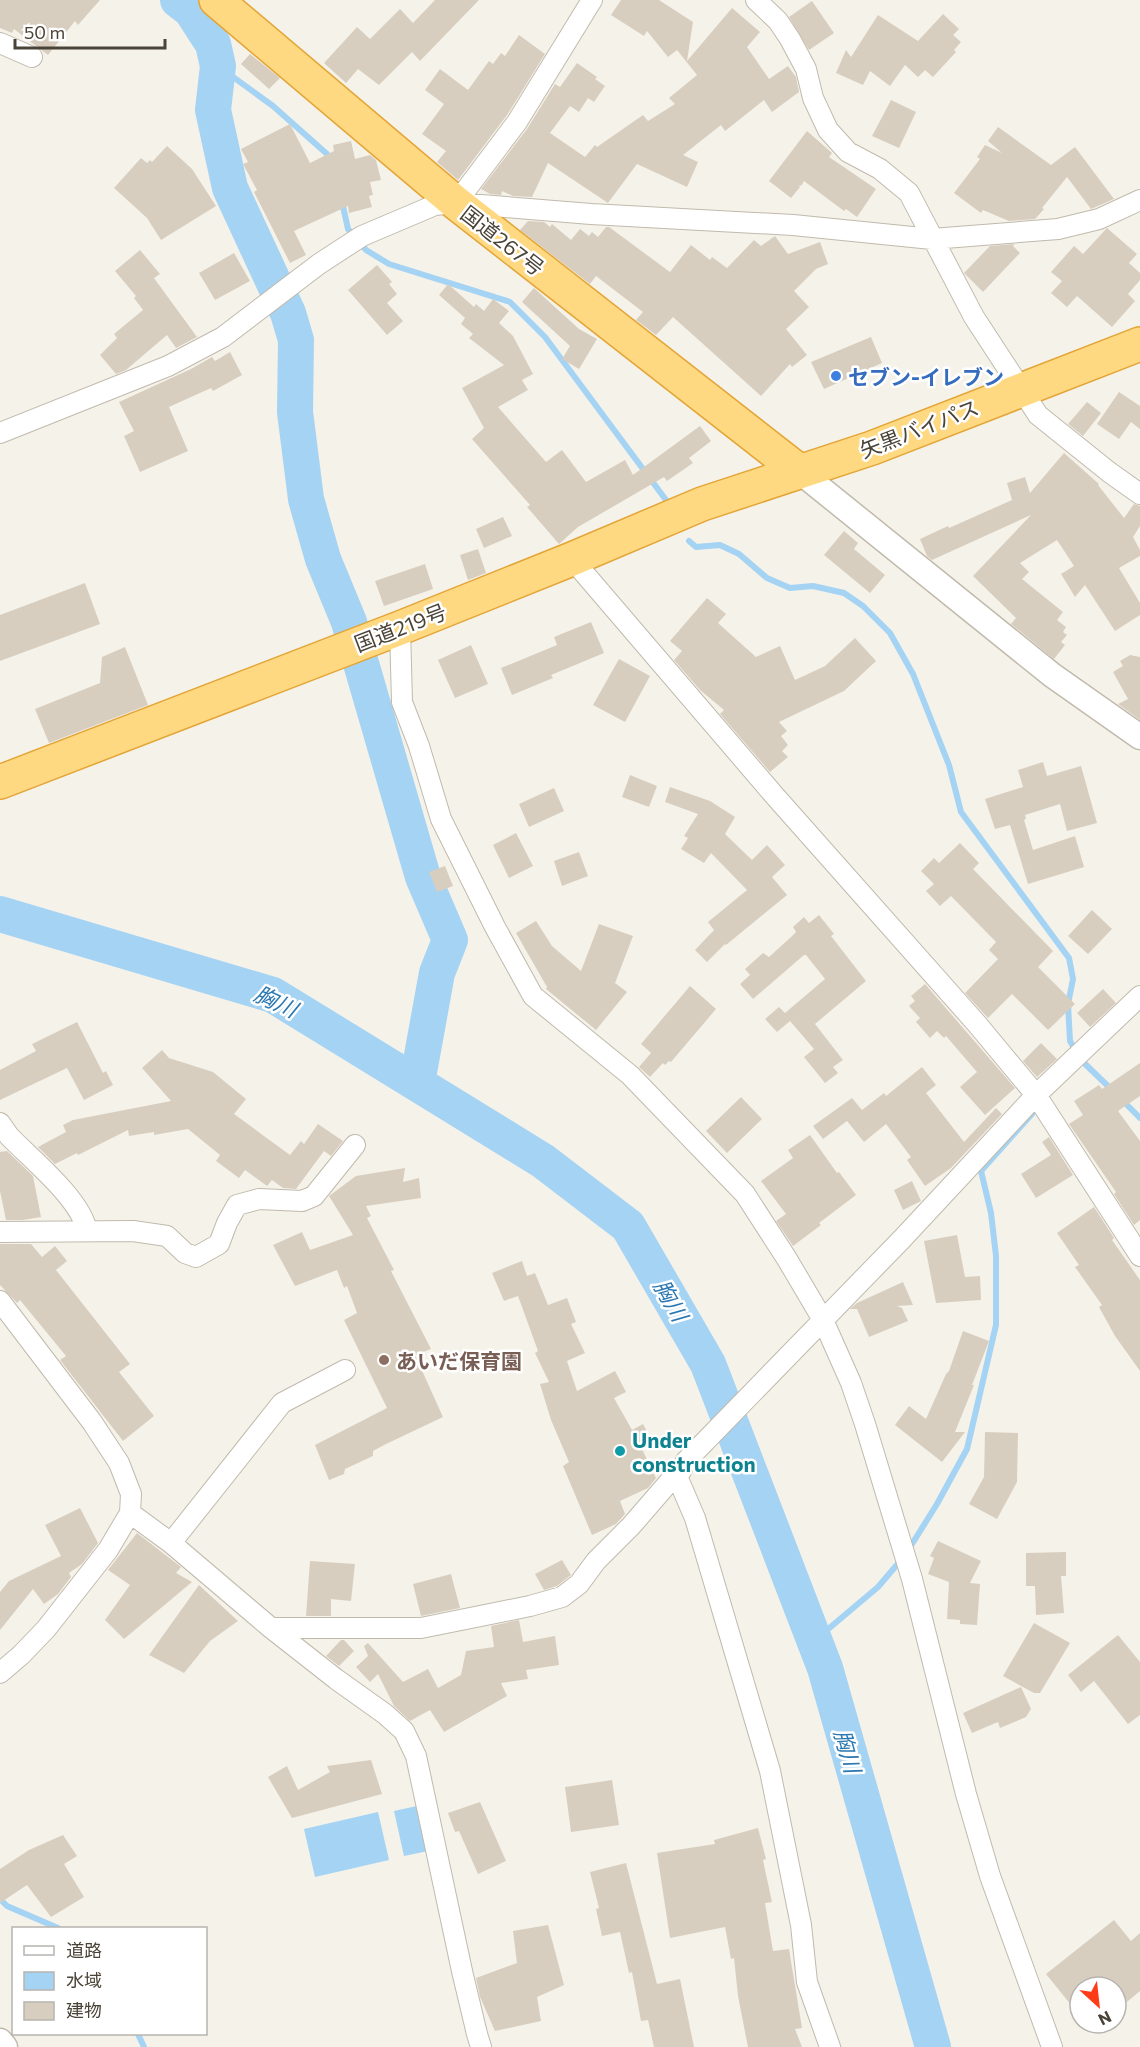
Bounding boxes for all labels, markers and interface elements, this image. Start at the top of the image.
scale bar [15,12,165,50]
text: 50 m [24,21,65,43]
street label: 国道267号 [457,200,549,280]
place label: セブン-イレブン [848,364,1004,389]
marker: セブン-イレブン [829,369,843,383]
street label: 矢黒バイパス [856,394,982,462]
street label: 国道219号 [351,598,449,656]
water label: 胸川 [250,979,303,1023]
water label: 胸川 [648,1274,695,1328]
place label: あいだ保育園 [396,1348,522,1373]
marker: あいだ保育園 [377,1353,391,1367]
place label: Under construction [632,1427,756,1476]
marker: Under construction [613,1444,627,1458]
water label: 胸川 [829,1726,868,1778]
legend [12,1927,207,2035]
text: 道路 [66,1939,102,1961]
text: 水域 [66,1969,102,1991]
north arrow [1068,1975,1128,2035]
text: 建物 [66,1999,102,2021]
text: N [1095,2008,1115,2030]

